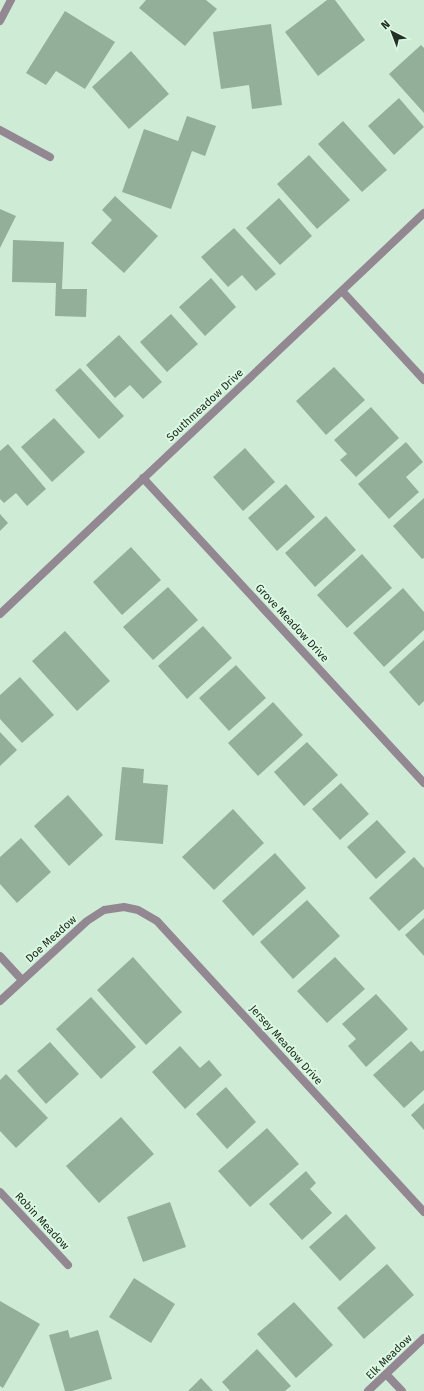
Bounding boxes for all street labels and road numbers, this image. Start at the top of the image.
street label: Southmeadow Drive [164,366,246,444]
street label: Grove Meadow Drive [253,581,331,665]
street label: Doe Meadow [23,913,79,965]
street label: Jersey Meadow Drive [247,1002,325,1088]
street label: Robin Meadow [12,1190,72,1252]
street label: Elk Meadow [363,1332,415,1382]

